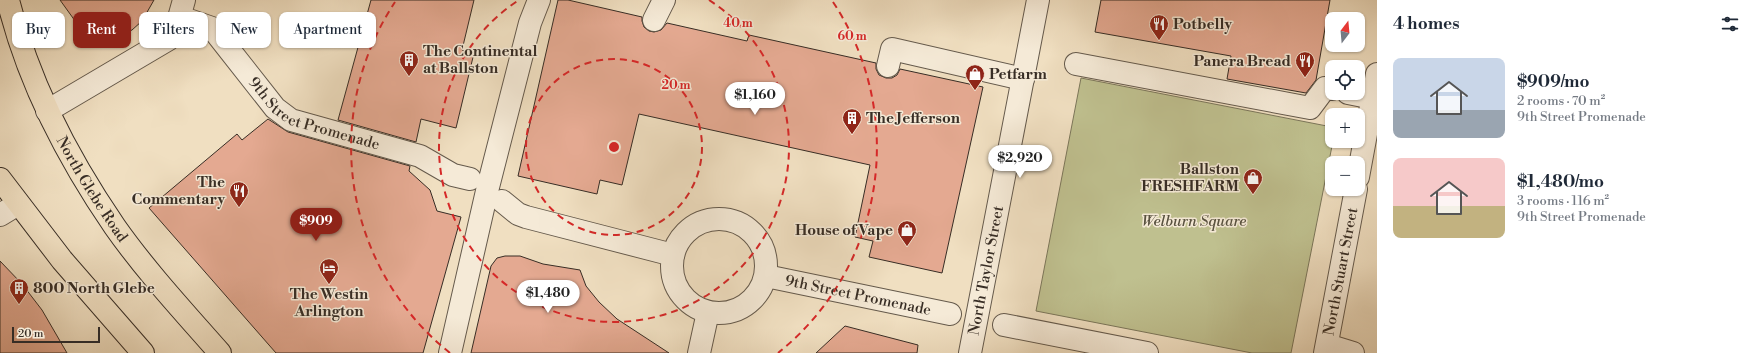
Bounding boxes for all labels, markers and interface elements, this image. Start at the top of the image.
chip: Buy [12,12,65,48]
chip: Rent [73,12,131,48]
chip: Filters [139,12,208,48]
chip: New [216,12,271,48]
chip: Apartment [279,12,376,48]
north arrow [1325,12,1365,52]
map controls [1325,12,1365,196]
restaurant icon: Potbelly [1148,13,1170,41]
text: 4 homes [1393,13,1460,35]
icon: filters [1719,13,1741,35]
place label: Potbelly [1173,15,1232,34]
text: 40 m [723,16,753,31]
text: 60 m [837,29,867,44]
place label: The Continental at Ballston [423,42,537,78]
building icon: The Continental at Ballston [398,49,420,77]
restaurant icon: Panera Bread [1294,50,1316,78]
place label: Panera Bread [1193,52,1292,71]
button: locate [1325,60,1365,100]
shop icon: Petfarm [964,63,986,91]
place label: Petfarm [989,65,1047,84]
text: $909/mo [1517,71,1590,93]
street label: 9th Street Promenade [244,73,382,154]
icon: home [1425,74,1473,122]
text: 20 m [661,78,691,93]
pin: $1,160 [722,82,788,116]
text: $1,160 [734,87,776,103]
text: 2 rooms · 70 m² [1517,93,1605,109]
building icon: The Jefferson [841,107,863,135]
button: + [1325,108,1365,148]
place label: The Jefferson [866,109,961,128]
text: 9th Street Promenade [1517,109,1646,125]
street label: North Glebe Road [52,133,132,246]
centre of rings [607,140,621,154]
pin: $2,920 [987,145,1053,179]
text: $2,920 [997,150,1043,166]
button: − [1325,156,1365,196]
place label: Ballston FRESHFARM [1141,160,1240,196]
shop icon: Ballston FRESHFARM [1242,167,1264,195]
text: $1,480/mo [1517,171,1604,193]
place label: The Commentary [132,173,225,209]
icon: home [1425,174,1473,222]
restaurant icon: The Commentary [228,180,250,208]
text: 3 rooms · 116 m² [1517,193,1609,209]
street label: North Taylor Street [965,204,1008,337]
street label: North Stuart Street [1319,205,1362,337]
pin: $909 [292,208,340,242]
text: 9th Street Promenade [1517,209,1646,225]
park label: Welburn Square [1142,212,1246,231]
text: $909 [299,213,333,229]
shop icon: House of Vape [896,219,918,247]
place label: House of Vape [795,221,893,240]
hotel icon: The Westin Arlington [318,257,340,285]
street label: 9th Street Promenade [783,271,933,320]
building icon: 800 North Glebe [8,277,30,305]
place label: 800 North Glebe [33,279,155,298]
pin: $1,480 [515,280,581,314]
place label: The Westin Arlington [290,285,369,321]
text: $1,480 [526,285,570,301]
scale bar [12,325,100,344]
text: 20 m [18,327,43,341]

